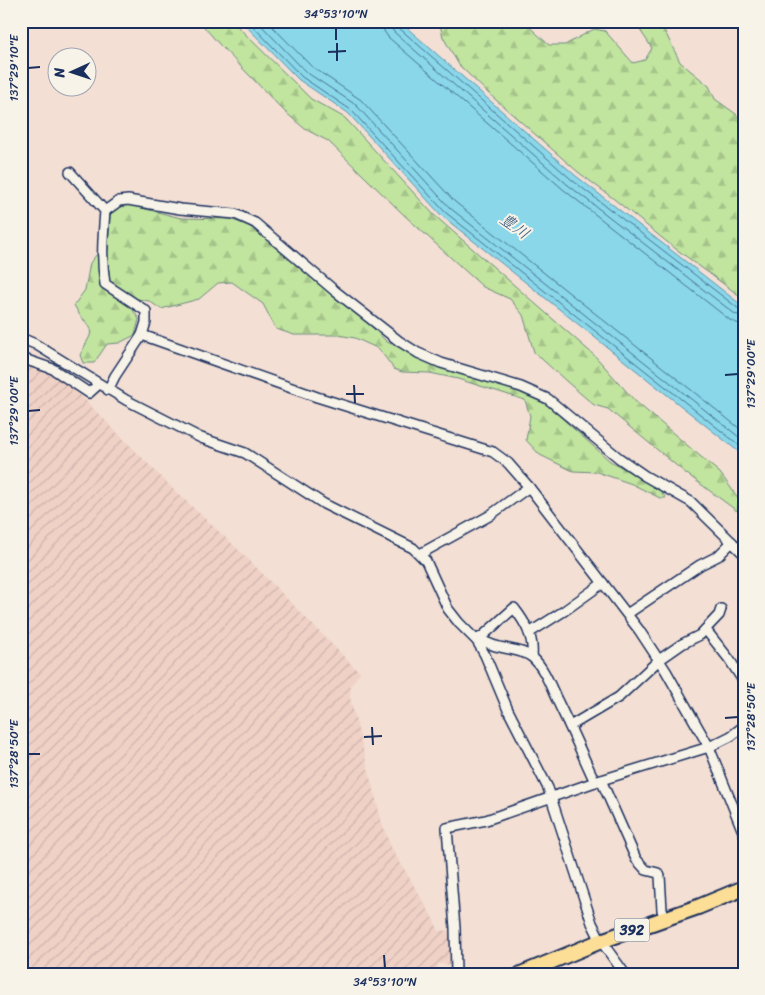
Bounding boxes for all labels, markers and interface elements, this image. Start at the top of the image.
text: 34°53'10"N [304,3,369,25]
text: 137°29'10"E [3,33,25,101]
north arrow [48,48,98,98]
text: N [47,67,72,79]
water label: 豊川 [494,205,536,247]
text: 137°29'00"E [740,338,762,409]
text: 137°29'00"E [3,375,25,446]
text: 137°28'50"E [740,681,762,751]
text: 137°28'50"E [3,718,25,788]
road number: 392 [614,918,650,942]
text: 34°53'10"N [353,971,418,993]

